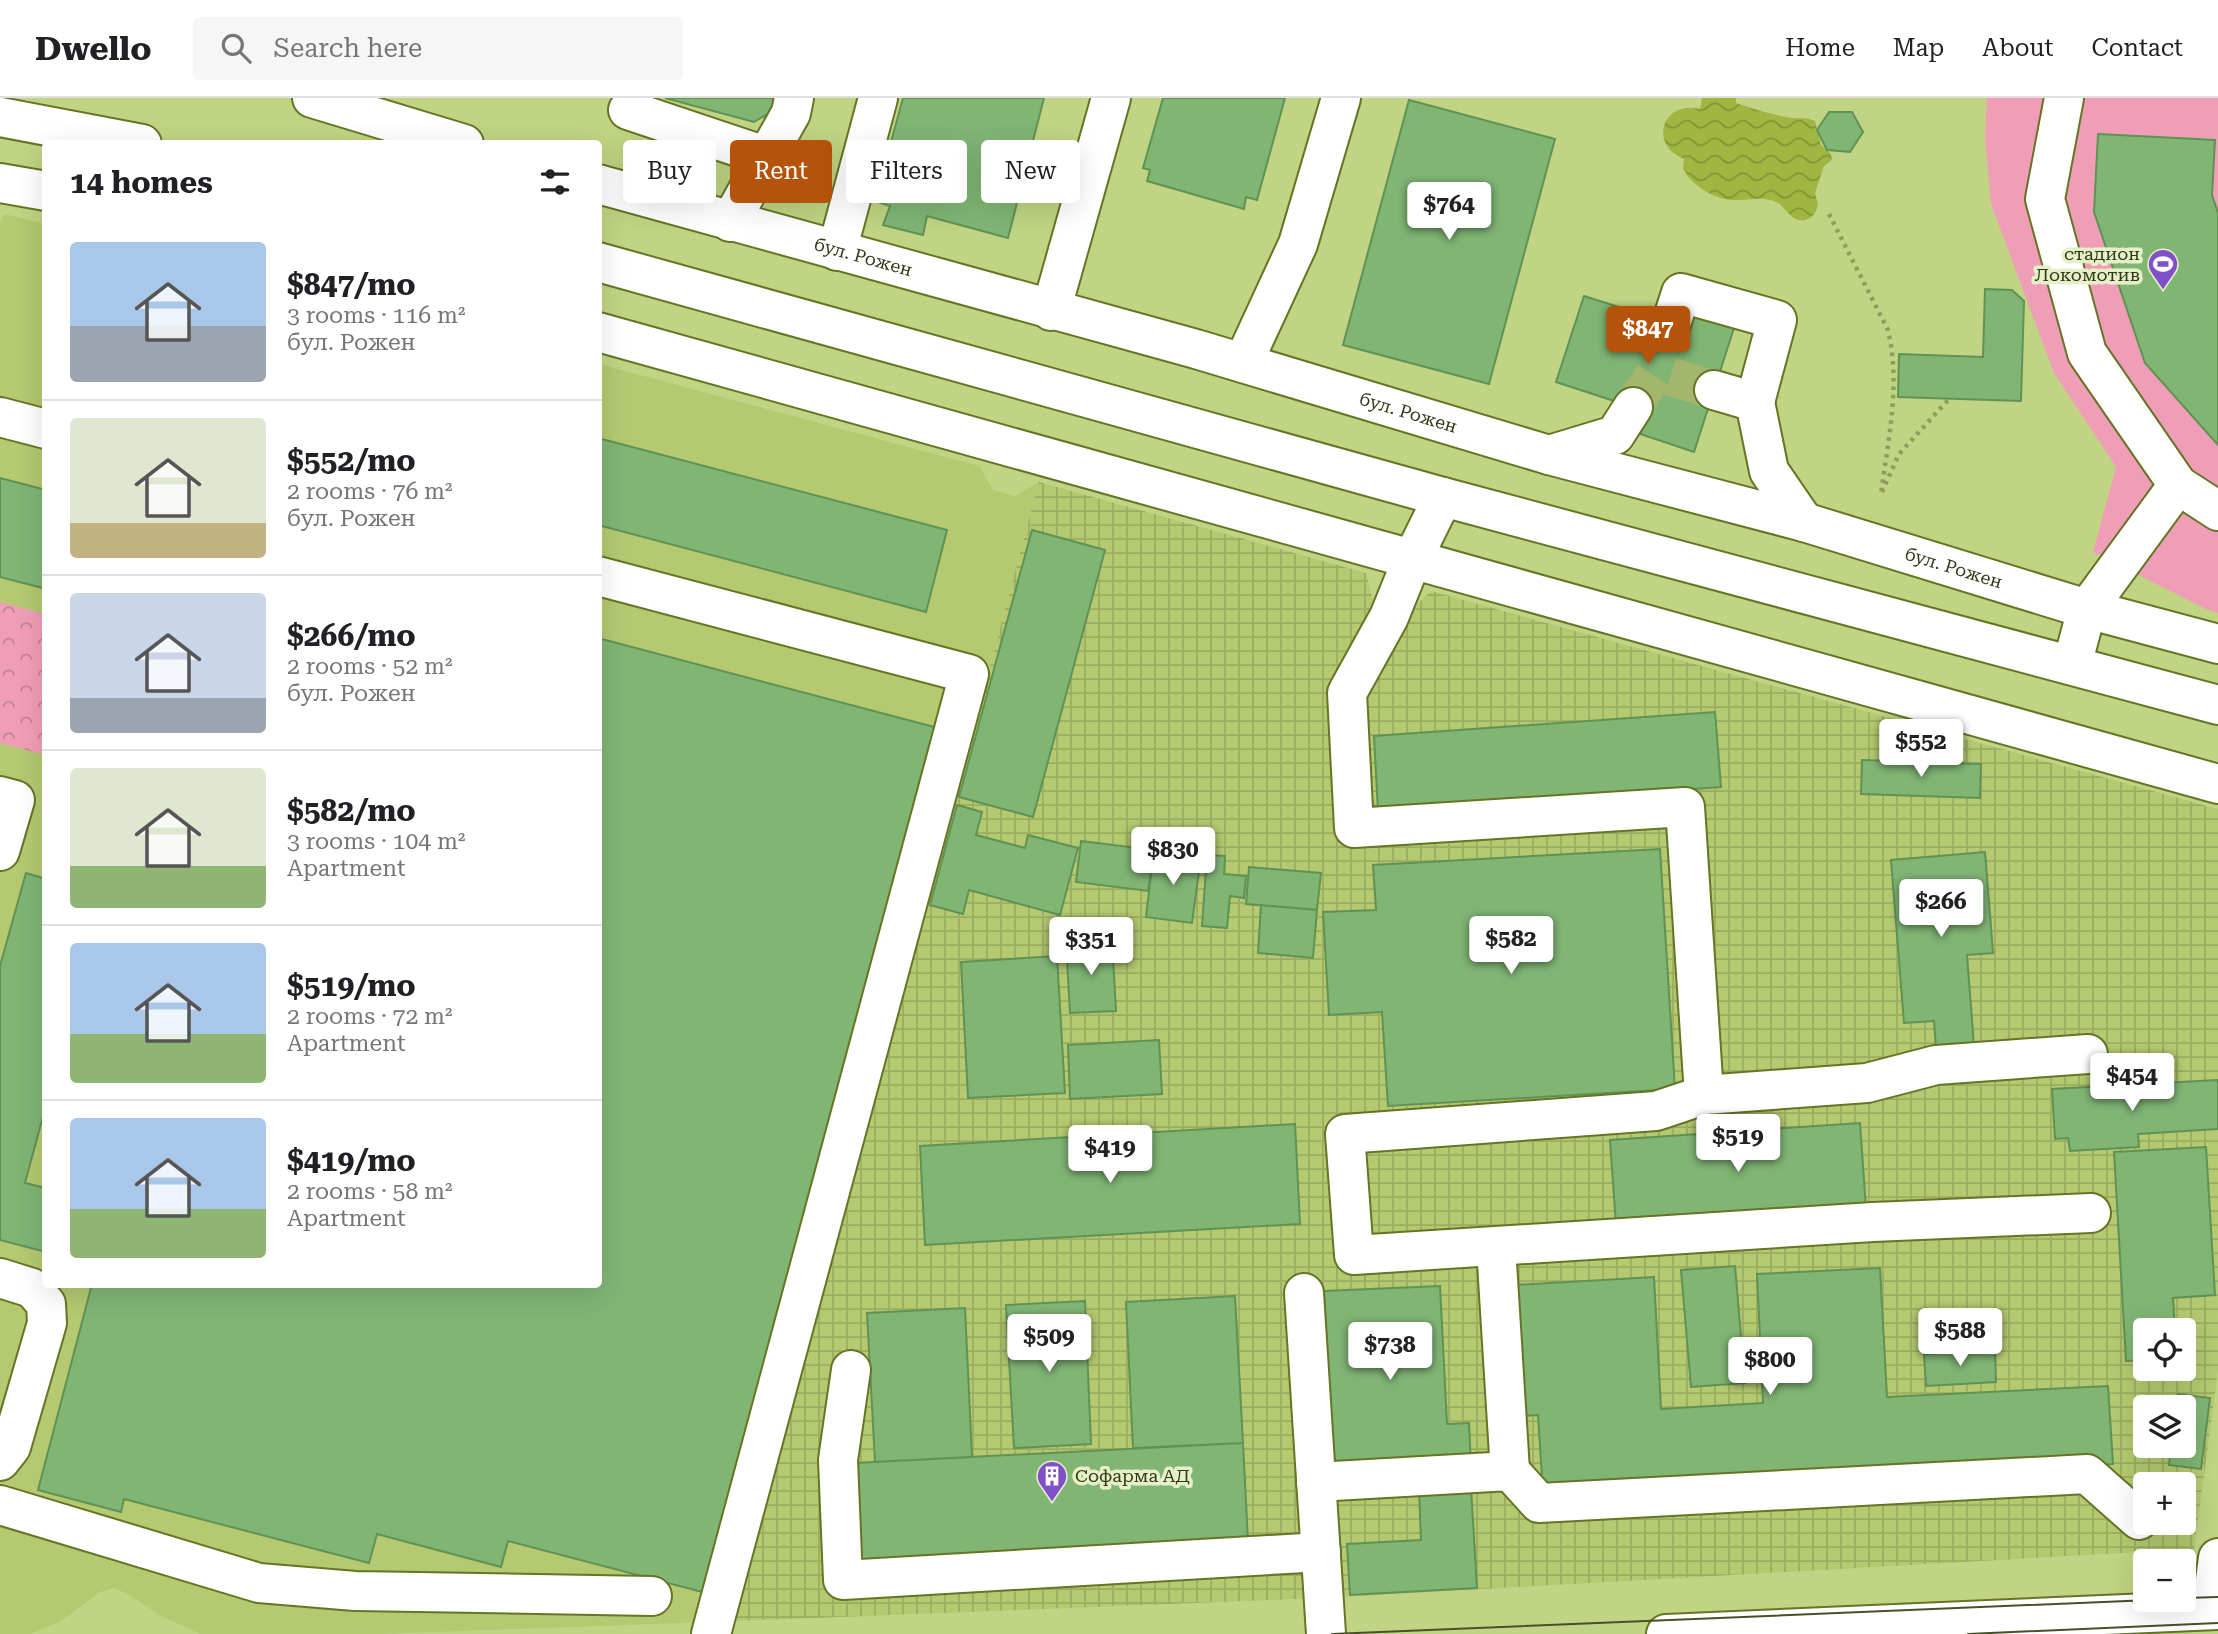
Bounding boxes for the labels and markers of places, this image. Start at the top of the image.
pin: $764 [1408,183,1490,242]
place label: стадион Локомотив [2035,243,2140,285]
sports icon: стадион Локомотив [2146,247,2180,291]
pin: $847 [1607,306,1689,366]
pin: $552 [1880,720,1962,779]
pin: $830 [1132,828,1214,887]
pin: $266 [1900,880,1982,939]
pin: $582 [1470,916,1552,976]
pin: $351 [1050,918,1132,977]
pin: $454 [2091,1054,2173,1113]
pin: $519 [1697,1114,1779,1174]
pin: $419 [1069,1126,1151,1185]
pin: $588 [1919,1308,2001,1368]
pin: $509 [1008,1314,1090,1374]
pin: $738 [1349,1322,1431,1382]
pin: $800 [1729,1338,1811,1397]
building icon: Софарма АД [1035,1459,1069,1503]
place label: Софарма АД [1075,1465,1190,1486]

